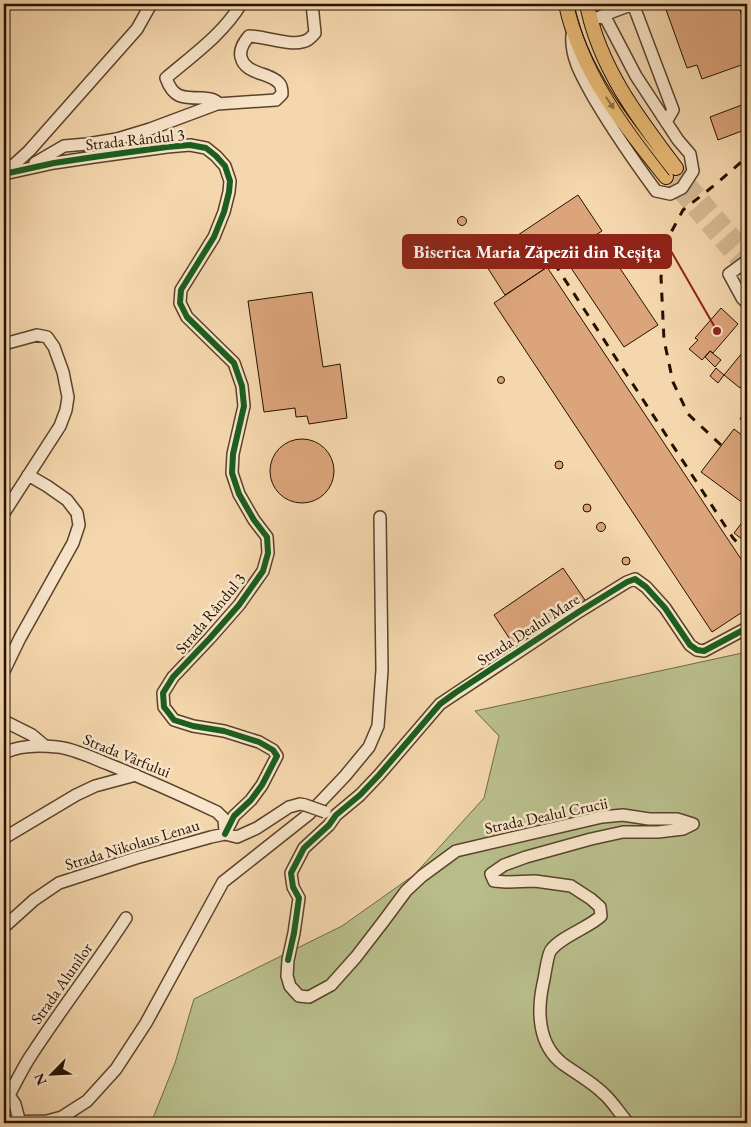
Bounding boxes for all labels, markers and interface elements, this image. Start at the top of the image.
one-way arrow [605,96,615,109]
street label: Strada Rândul 3 [85,124,186,155]
callout: Biserica Maria Zăpezii din Reșița [403,235,671,268]
text: Biserica Maria Zăpezii din Reșița [413,240,661,263]
street label: Strada Rândul 3 [170,568,251,658]
street label: Strada Dealul Mare [473,588,583,670]
street label: Strada Vârfului [80,728,174,783]
street label: Strada Dealul Crucii [483,792,610,839]
street label: Strada Nikolaus Lenau [62,814,202,875]
street label: Strada Alunilor [26,938,98,1028]
north arrow [28,1050,78,1100]
text: N [29,1070,51,1088]

